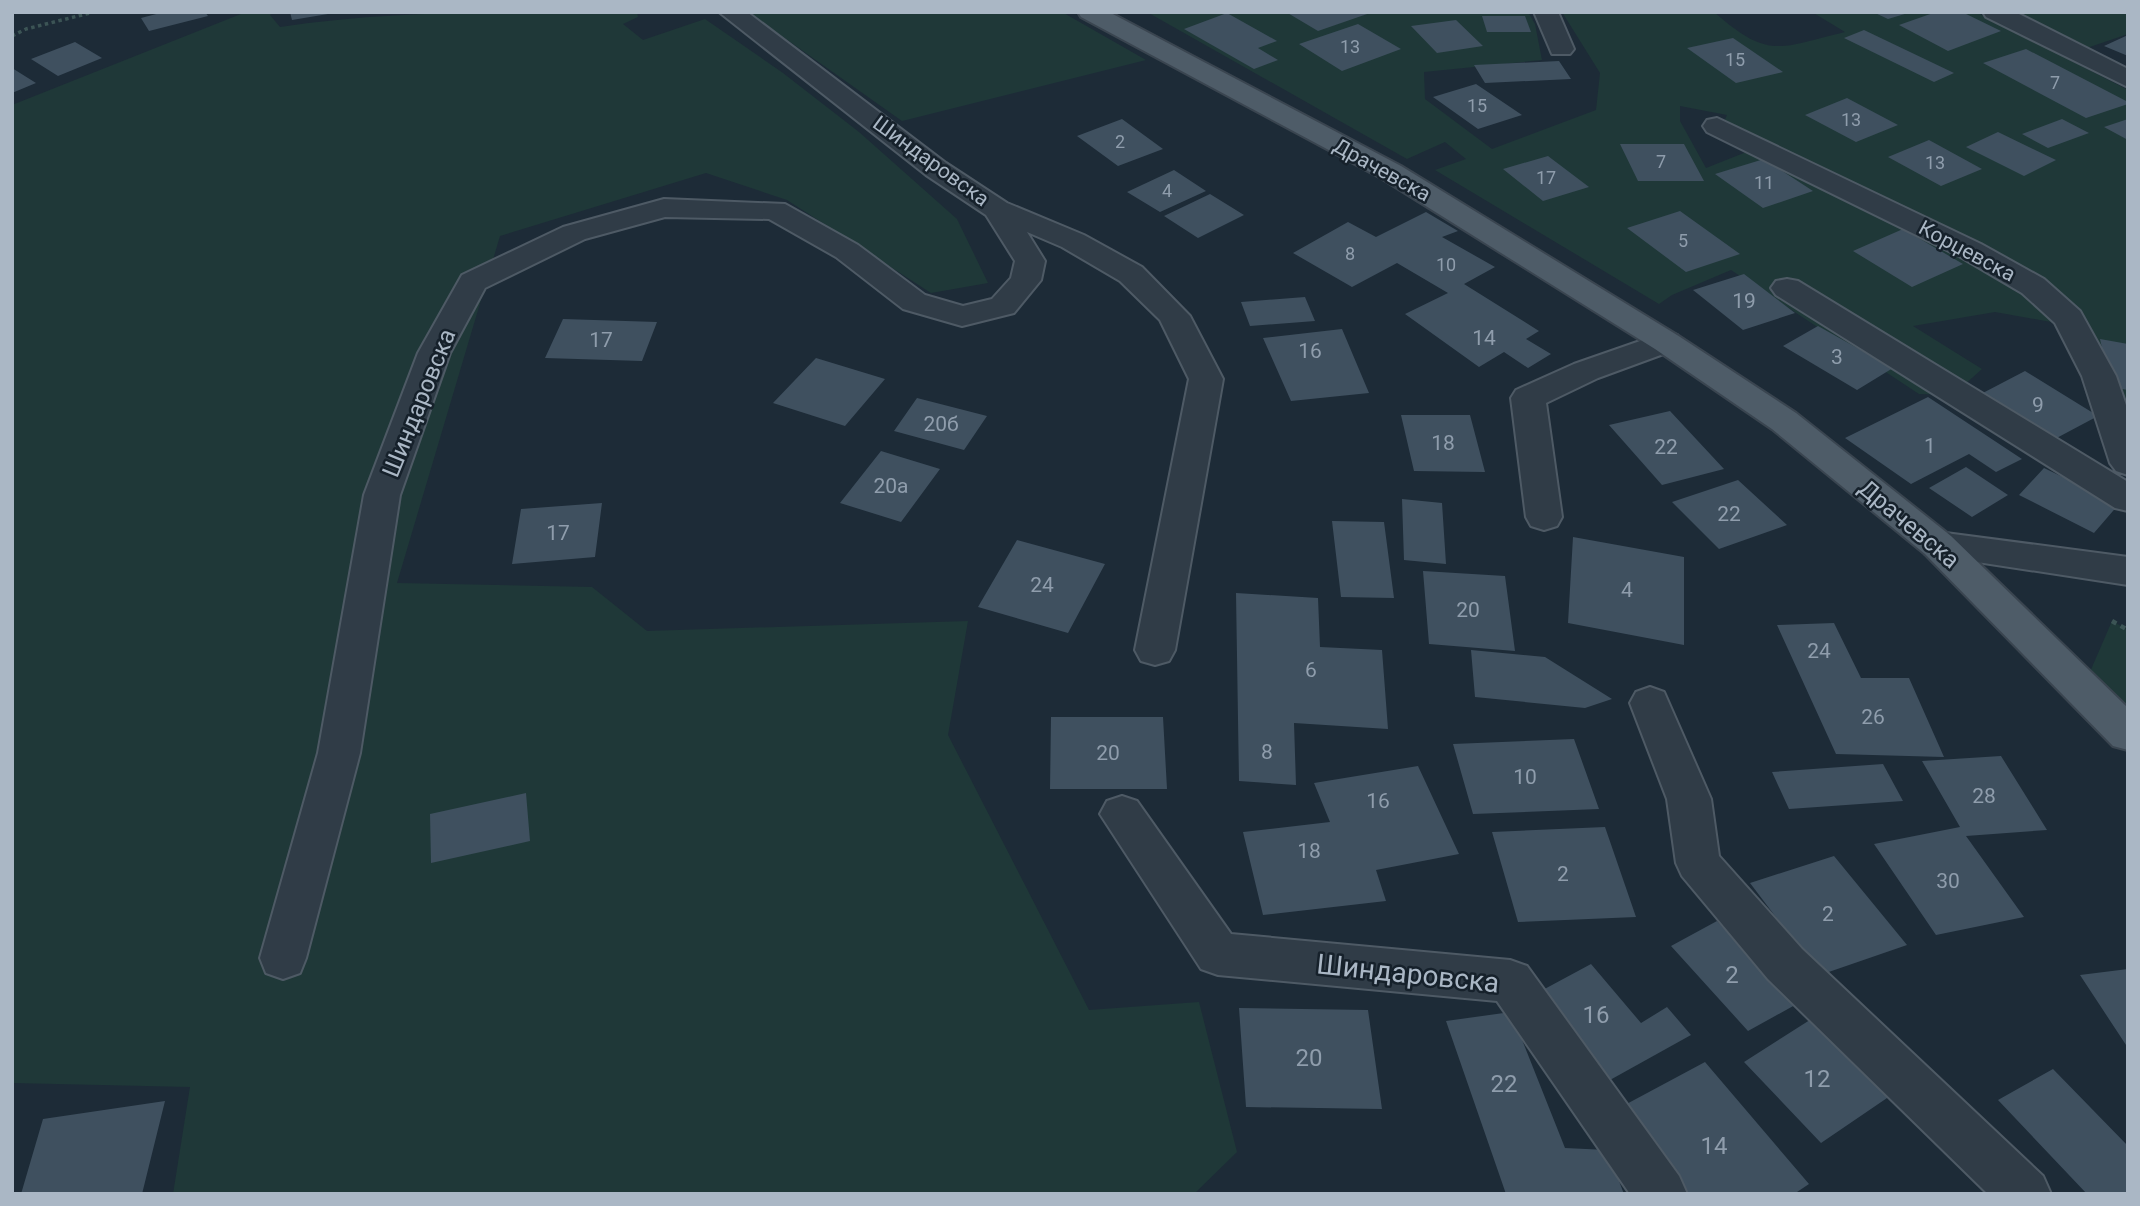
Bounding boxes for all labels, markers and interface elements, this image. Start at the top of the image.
house number: 13 [1340,36,1360,57]
house number: 15 [1725,49,1745,70]
house number: 7 [2050,72,2060,93]
house number: 15 [1467,95,1487,116]
house number: 13 [1841,109,1861,130]
street label: Шиндаровска [868,111,994,211]
house number: 2 [1115,131,1125,152]
street label: Драчевска [1329,133,1435,207]
house number: 7 [1656,151,1666,172]
house number: 13 [1925,152,1945,173]
house number: 17 [1536,167,1556,188]
house number: 11 [1754,172,1774,193]
house number: 4 [1162,180,1172,201]
street label: Корџевска [1915,216,2019,286]
house number: 5 [1678,230,1688,251]
house number: 8 [1345,243,1355,264]
house number: 10 [1436,254,1456,275]
house number: 19 [1732,289,1756,313]
street label: Шиндаровска [377,325,461,481]
house number: 14 [1472,326,1496,350]
house number: 17 [589,328,613,352]
house number: 16 [1298,339,1322,363]
house number: 3 [1831,345,1843,369]
house number: 9 [2032,393,2044,417]
house number: 20б [923,412,959,436]
house number: 18 [1431,431,1455,455]
house number: 1 [1924,434,1936,458]
house number: 22 [1654,435,1678,459]
house number: 20a [873,474,909,498]
street label: Драчевска [1853,474,1965,574]
house number: 22 [1717,502,1741,526]
house number: 17 [546,521,570,545]
house number: 24 [1030,573,1054,597]
house number: 4 [1621,578,1633,602]
house number: 20 [1456,598,1480,622]
house number: 24 [1807,639,1831,663]
house number: 6 [1305,658,1317,682]
house number: 26 [1861,705,1885,729]
house number: 8 [1261,740,1273,764]
house number: 20 [1096,741,1120,765]
house number: 10 [1513,765,1537,789]
house number: 28 [1972,784,1996,808]
house number: 16 [1366,789,1390,813]
house number: 18 [1297,839,1321,863]
house number: 2 [1557,862,1569,886]
house number: 30 [1936,869,1960,893]
house number: 2 [1822,902,1834,926]
street label: Шиндаровска [1315,947,1501,999]
house number: 2 [1725,961,1739,989]
house number: 16 [1583,1001,1609,1029]
house number: 20 [1296,1044,1322,1072]
house number: 12 [1804,1065,1830,1093]
house number: 22 [1491,1070,1517,1098]
house number: 14 [1701,1132,1727,1160]

